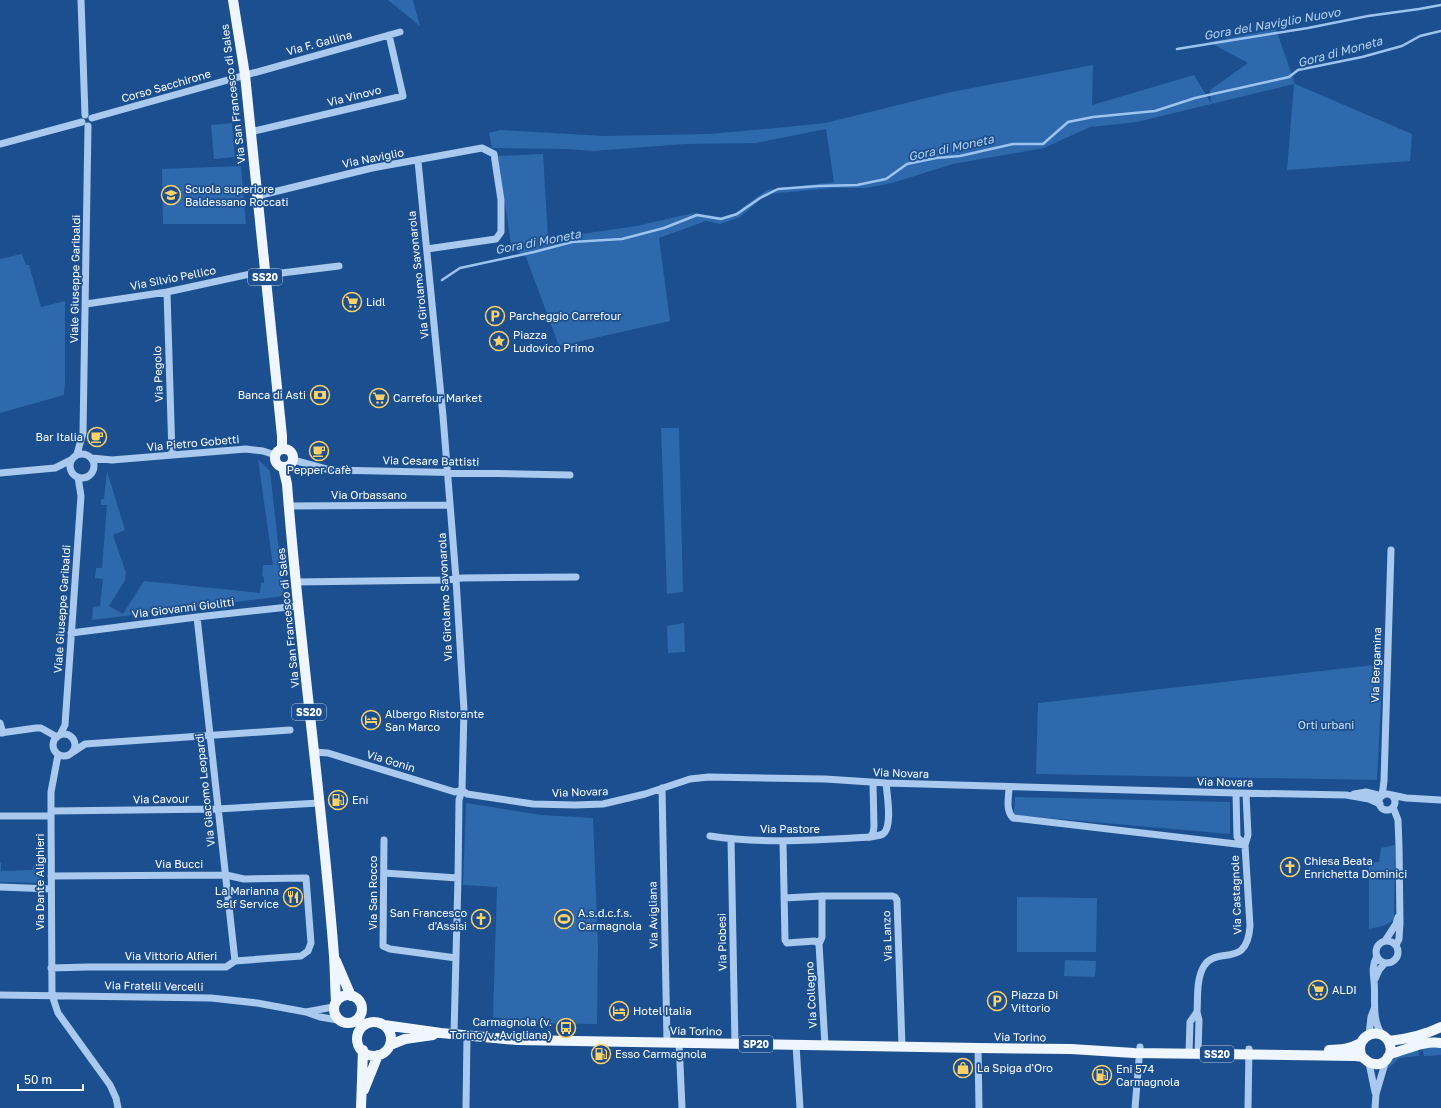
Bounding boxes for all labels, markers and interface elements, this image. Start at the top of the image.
water label: Gora del Naviglio Nuovo [1202,4,1342,43]
street label: Via San Francesco di Sales [217,23,248,165]
street label: Via F. Gallina [285,28,353,58]
water label: Gora di Moneta [1296,33,1385,70]
street label: Corso Sacchirone [120,67,212,105]
street label: Via Vinovo [325,82,383,109]
water label: Gora di Moneta [907,131,996,164]
street label: Via Naviglio [341,145,405,170]
place label: Scuola superiore Baldessano Roccati [185,182,289,208]
school or university icon: Scuola superiore Baldessano Roccati [160,184,182,206]
street label: Via Girolamo Savonarola [404,210,431,340]
street label: Viale Giuseppe Garibaldi [67,215,82,343]
water label: Gora di Moneta [494,226,583,257]
street label: Via Silvio Pellico [129,263,217,292]
road number: SS20 [248,269,282,285]
supermarket icon: Lidl [341,291,363,313]
place label: Lidl [366,295,386,308]
parking icon: Parcheggio Carrefour [484,305,506,327]
place label: Parcheggio Carrefour [509,309,622,322]
place label: Piazza Ludovico Primo [513,328,594,354]
place icon: Piazza Ludovico Primo [488,330,510,352]
street label: Via Pegolo [150,345,165,402]
bank icon: Banca di Asti [309,384,331,406]
supermarket icon: Carrefour Market [368,387,390,409]
place label: Banca di Asti [238,388,306,401]
place label: Carrefour Market [393,391,482,404]
cafe icon: Bar Italia [86,426,108,448]
place label: Bar Italia [36,430,83,443]
street label: Via Pietro Gobetti [146,432,240,453]
cafe icon: Pepper Cafè [308,440,330,462]
street label: Via Cesare Battisti [383,453,480,468]
place label: Pepper Cafè [287,463,351,476]
street label: Via Orbassano [331,488,407,501]
street label: Via Girolamo Savonarola [435,532,454,662]
street label: Viale Giuseppe Garibaldi [51,544,72,674]
street label: Via San Francesco di Sales [274,547,301,689]
street label: Via Giovanni Giolitti [131,595,235,620]
street label: Via Bergamina [1368,627,1383,703]
road number: SS20 [292,704,326,720]
place label: Albergo Ristorante San Marco [385,707,484,733]
hotel icon: Albergo Ristorante San Marco [360,709,382,731]
park label: Orti urbani [1298,718,1354,731]
street label: Via Giacomo Leopardi [192,733,217,847]
street label: Via Gonin [365,747,417,774]
street label: Via Novara [873,765,929,780]
street label: Via Novara [1197,775,1253,788]
street label: Via Novara [552,784,608,799]
fuel station icon: Eni [327,789,349,811]
street label: Via Cavour [133,791,190,805]
place label: Eni [352,793,368,806]
street label: Via Pastore [760,822,820,835]
street label: Via Dante Alighieri [33,833,46,931]
place label: Chiesa Beata Enrichetta Dominici [1304,854,1407,880]
street label: Via San Rocco [366,855,379,930]
street label: Via Castagnole [1228,855,1243,935]
church icon: Chiesa Beata Enrichetta Dominici [1279,856,1301,878]
street label: Via Bucci [155,857,203,870]
street label: Via Avigliana [645,881,660,949]
place label: La Marianna Self Service [215,884,279,910]
restaurant icon: La Marianna Self Service [282,886,304,908]
place label: San Francesco d'Assisi [390,906,467,932]
place label: A.s.d.c.f.s. Carmagnola [578,906,642,932]
church icon: San Francesco d'Assisi [470,908,492,930]
sports icon: A.s.d.c.f.s. Carmagnola [553,908,575,930]
street label: Via Lanzo [879,910,894,962]
street label: Via Piobesi [714,913,729,971]
street label: Via Vittorio Alfieri [125,949,217,962]
street label: Via Collegno [802,961,819,1029]
street label: Via Fratelli Vercelli [104,978,204,993]
supermarket icon: ALDI [1307,979,1329,1001]
place label: ALDI [1332,983,1357,996]
place label: Piazza Di Vittorio [1011,988,1058,1014]
parking icon: Piazza Di Vittorio [986,990,1008,1012]
hotel icon: Hotel Italia [608,1000,630,1022]
place label: Hotel Italia [633,1004,692,1017]
place label: Carmagnola (v. Torino/v. Avigliana) [450,1015,552,1041]
bus stop icon: Carmagnola (v. Torino/v. Avigliana) [555,1017,577,1039]
street label: Via Torino [670,1024,723,1037]
street label: Via Torino [994,1030,1047,1043]
road number: SP20 [739,1036,773,1052]
fuel station icon: Esso Carmagnola [590,1043,612,1065]
road number: SS20 [1200,1046,1234,1062]
place label: Esso Carmagnola [615,1047,707,1060]
shop icon: La Spiga d'Oro [952,1057,974,1079]
place label: La Spiga d'Oro [977,1061,1053,1074]
place label: Eni 574 Carmagnola [1116,1062,1180,1088]
fuel station icon: Eni 574 Carmagnola [1091,1064,1113,1086]
scale bar [18,1066,83,1092]
text: 50 m [24,1072,52,1087]

